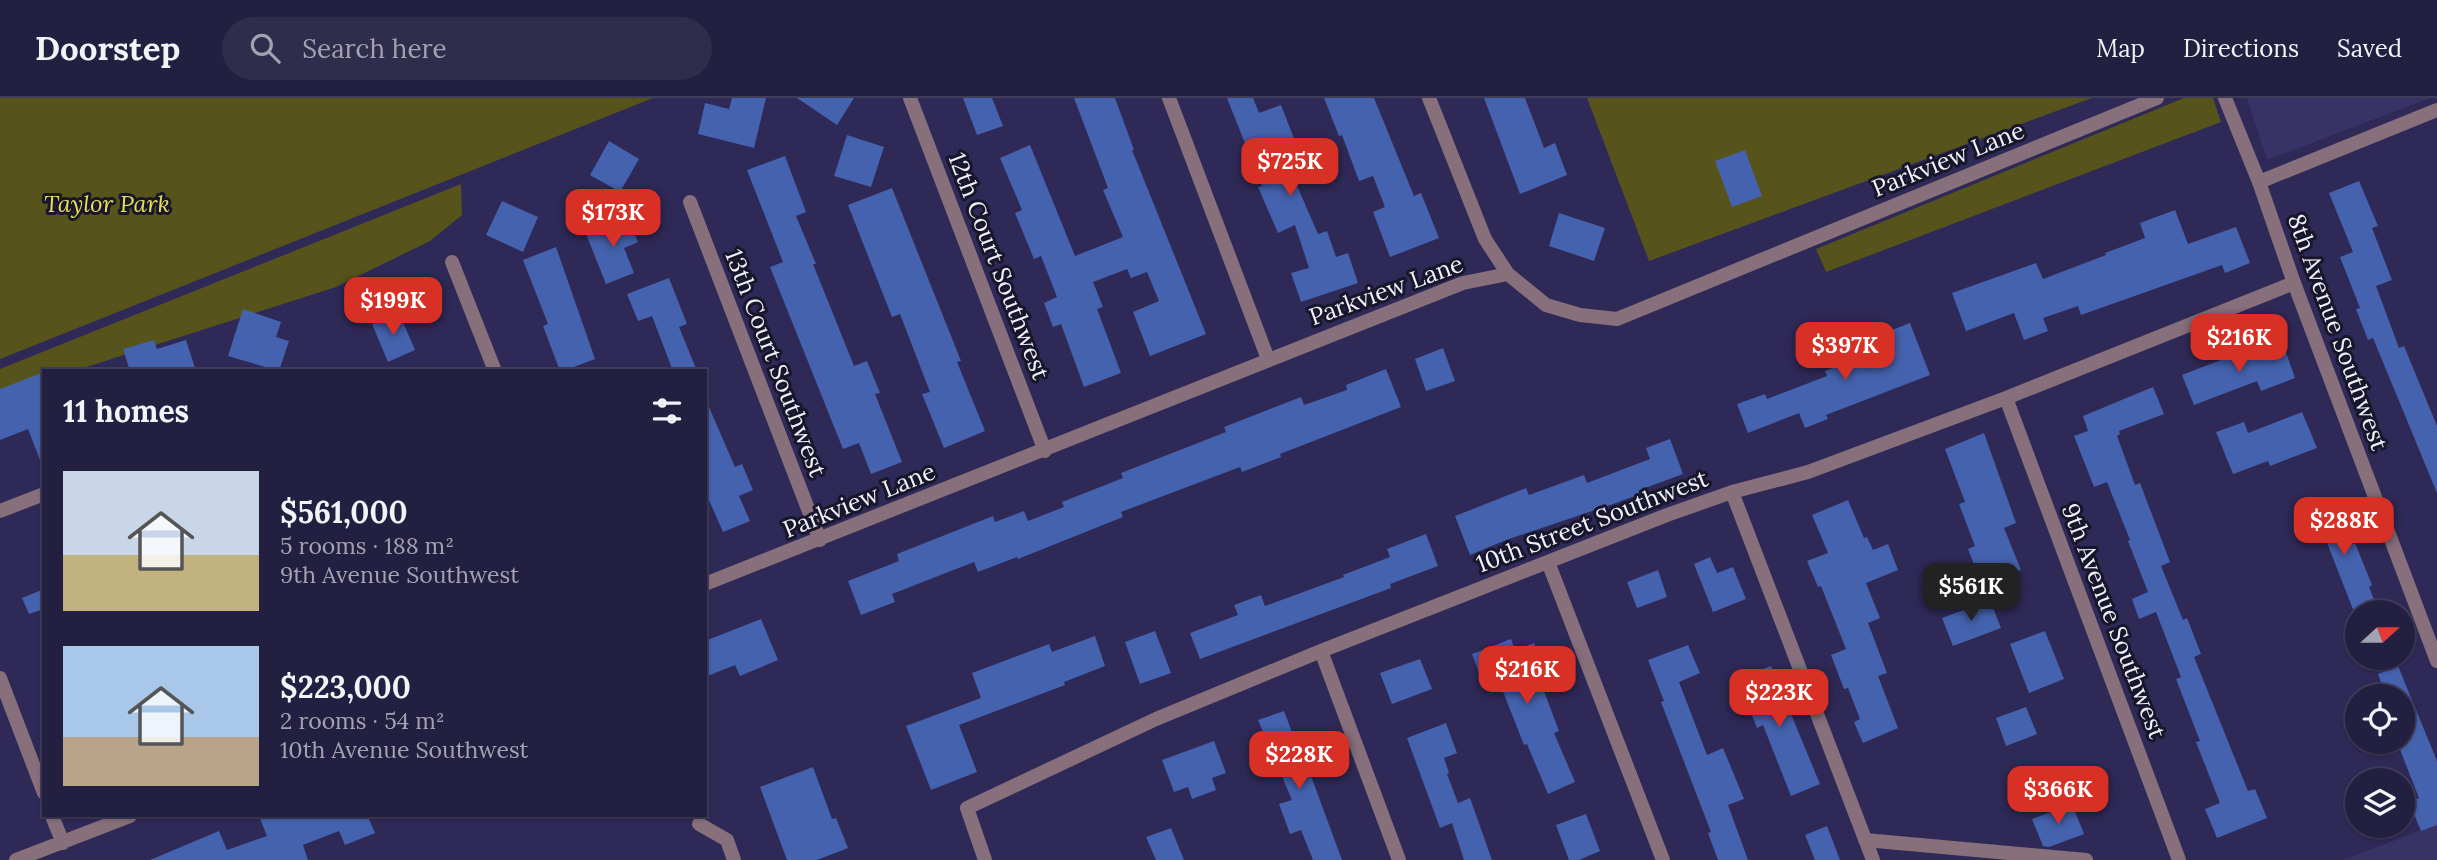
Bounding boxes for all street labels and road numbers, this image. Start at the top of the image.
street label: Parkview Lane [1867,114,2029,204]
street label: 12th Court Southwest [941,148,1057,385]
street label: 8th Avenue Southwest [2281,210,2395,455]
street label: 13th Court Southwest [718,245,834,482]
street label: Parkview Lane [1305,248,1467,332]
street label: Parkview Lane [778,455,940,545]
street label: 10th Street Southwest [1472,462,1713,580]
street label: 9th Avenue Southwest [2055,499,2173,744]

